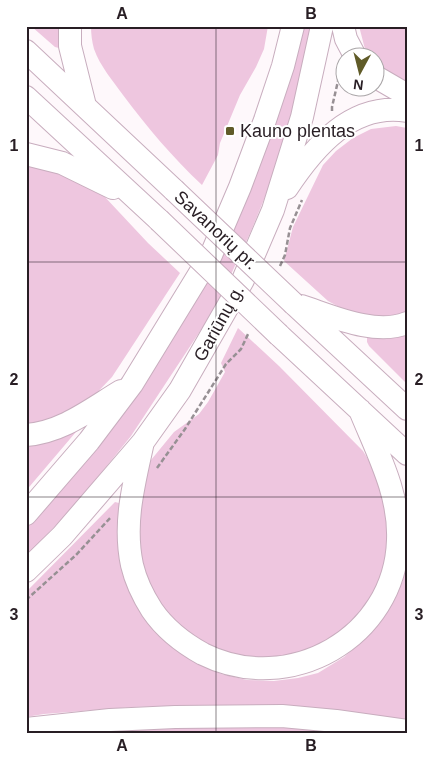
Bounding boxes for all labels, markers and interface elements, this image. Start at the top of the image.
text: A [116,5,128,22]
text: B [305,5,317,22]
north arrow [336,48,386,98]
text: N [352,76,364,93]
place label: Kauno plentas [240,121,355,141]
marker: Kauno plentas [224,125,236,137]
text: 1 [10,137,19,154]
text: 1 [415,137,424,154]
street label: Savanorių pr. [170,187,262,273]
street label: Gariūnų g. [190,281,248,365]
text: 2 [10,371,19,388]
text: 2 [415,371,424,388]
text: 3 [10,606,19,623]
text: 3 [415,606,424,623]
text: A [116,737,128,754]
text: B [305,737,317,754]

